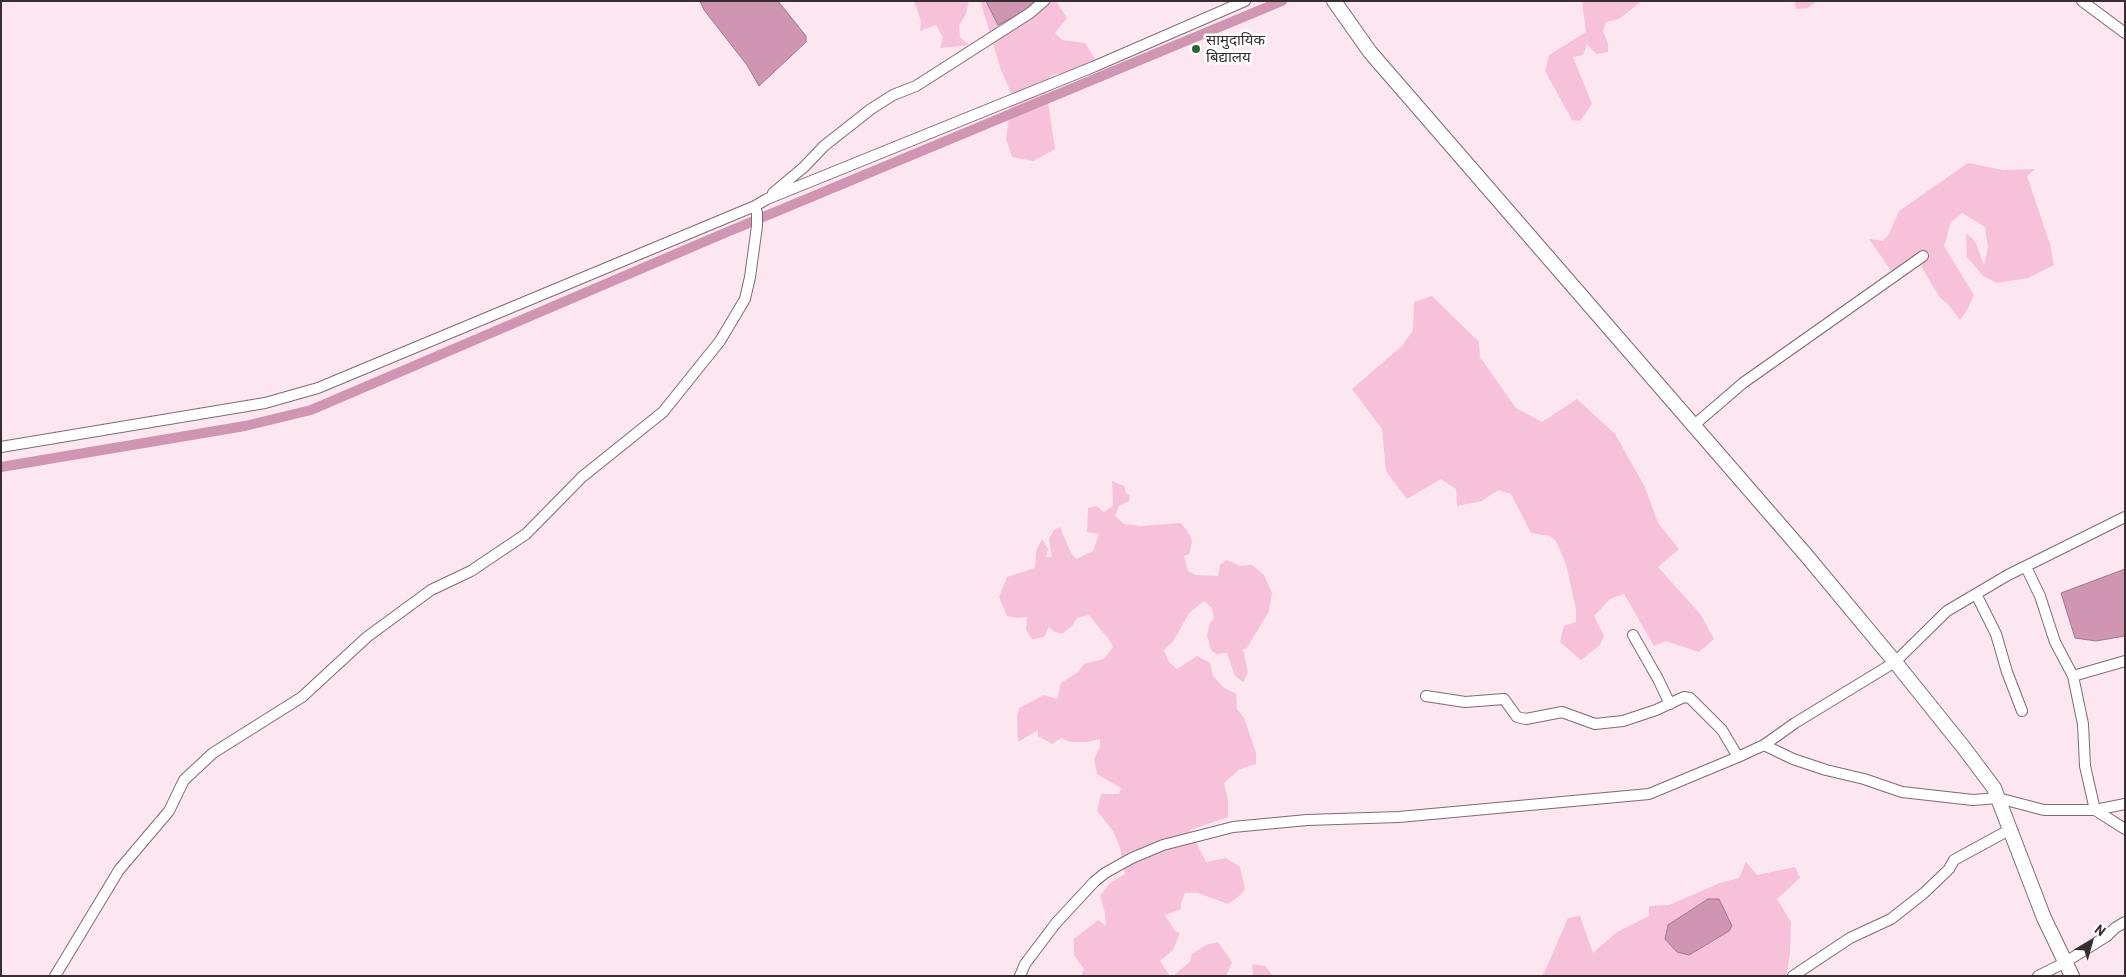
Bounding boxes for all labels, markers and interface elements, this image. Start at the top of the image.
place label: सामुदायिक बिद्यालय [1206,31,1265,66]
marker: सामुदायिक बिद्यालय [1190,43,1202,55]
north arrow [2066,917,2116,967]
text: N [2092,920,2109,939]

